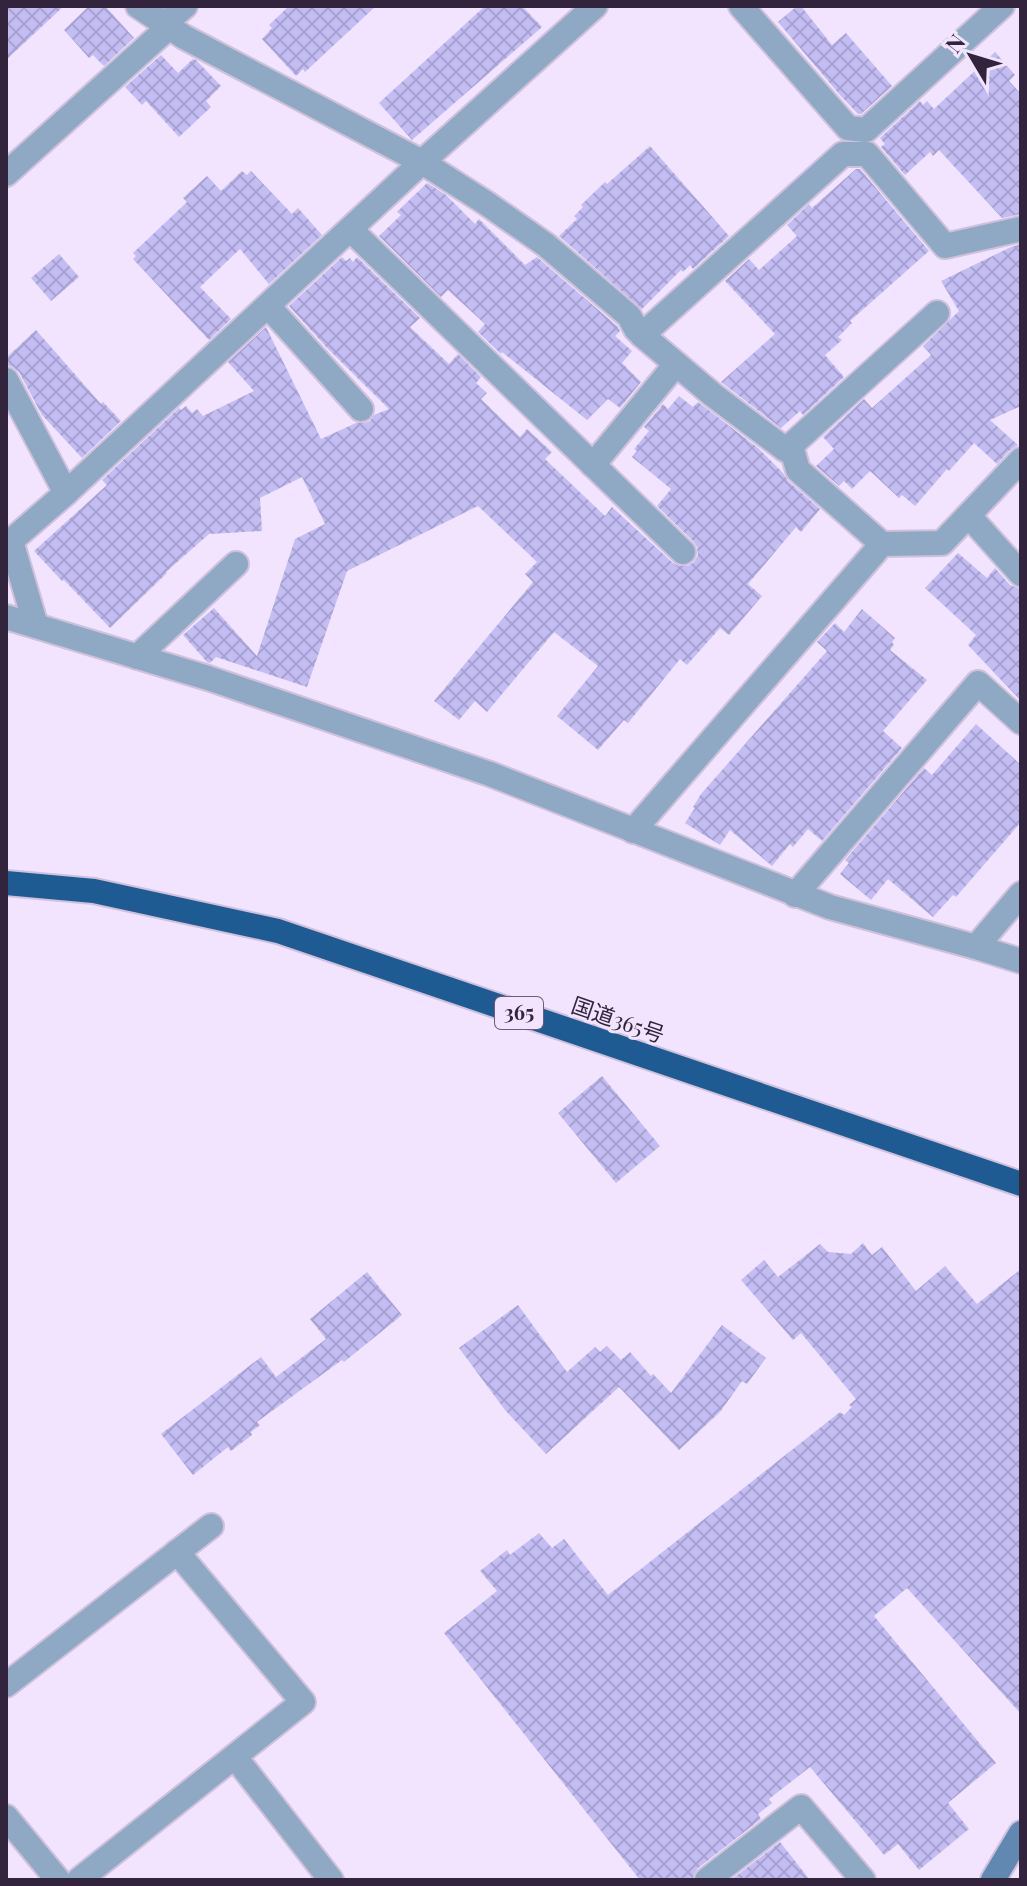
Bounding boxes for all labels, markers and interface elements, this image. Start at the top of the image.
north arrow [931,16,1011,96]
text: N [938,27,971,59]
street label: 国道365号 [568,989,669,1049]
road number: 365 [495,997,543,1029]

